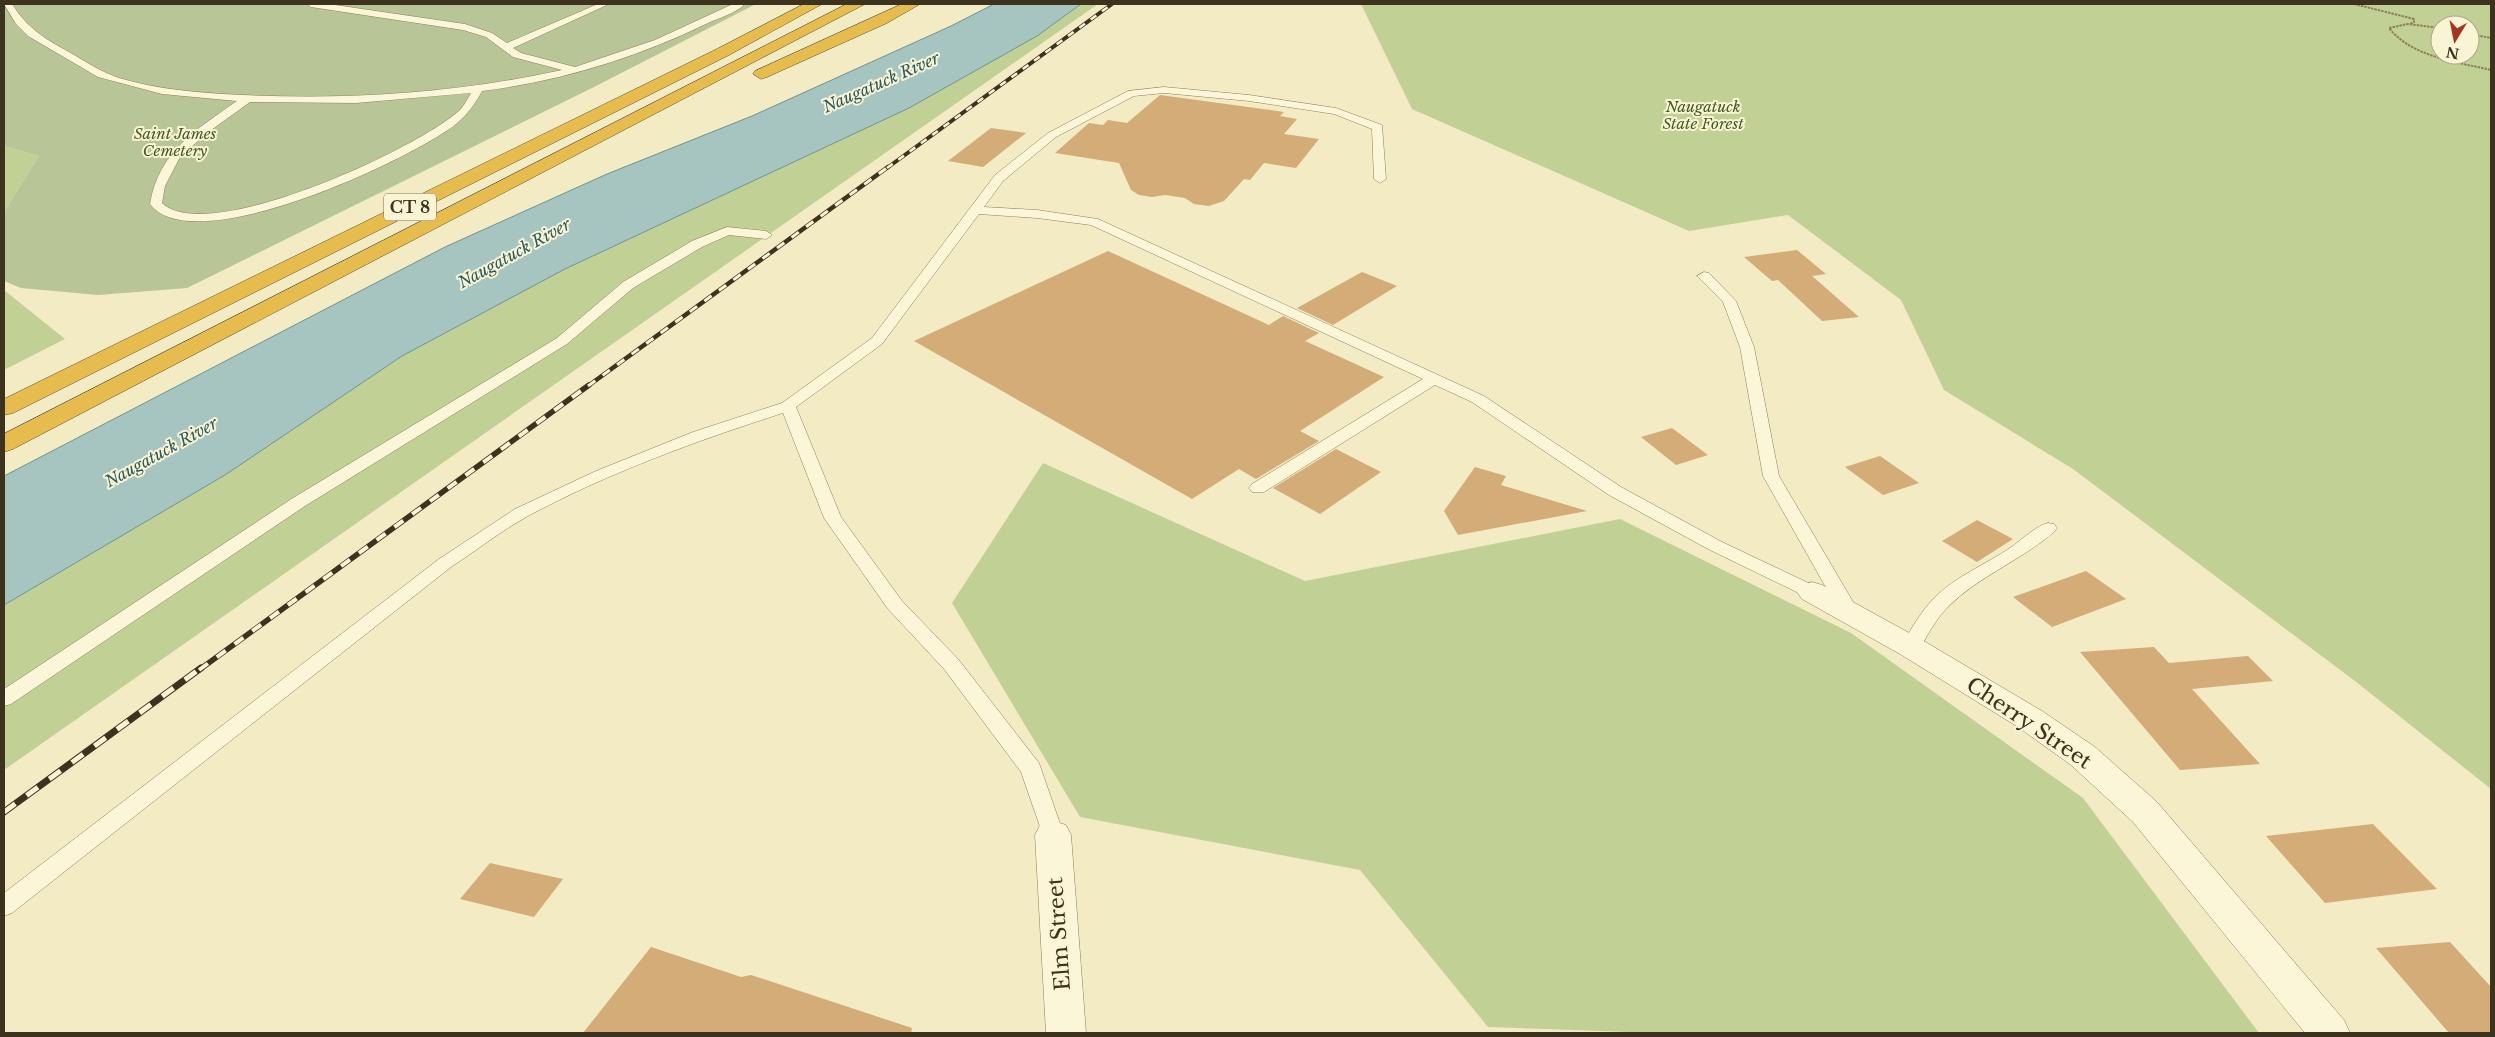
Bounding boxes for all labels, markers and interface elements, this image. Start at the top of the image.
north arrow [2430,15,2480,65]
text: N [2445,43,2461,63]
water label: Naugatuck River [819,47,943,117]
park label: Naugatuck State Forest [1662,97,1744,133]
park label: Saint James Cemetery [134,124,217,160]
road number: CT 8 [384,193,436,220]
water label: Naugatuck River [453,213,574,293]
water label: Naugatuck River [100,412,221,492]
street label: Cherry Street [1961,672,2097,774]
street label: Elm Street [1042,876,1076,992]

